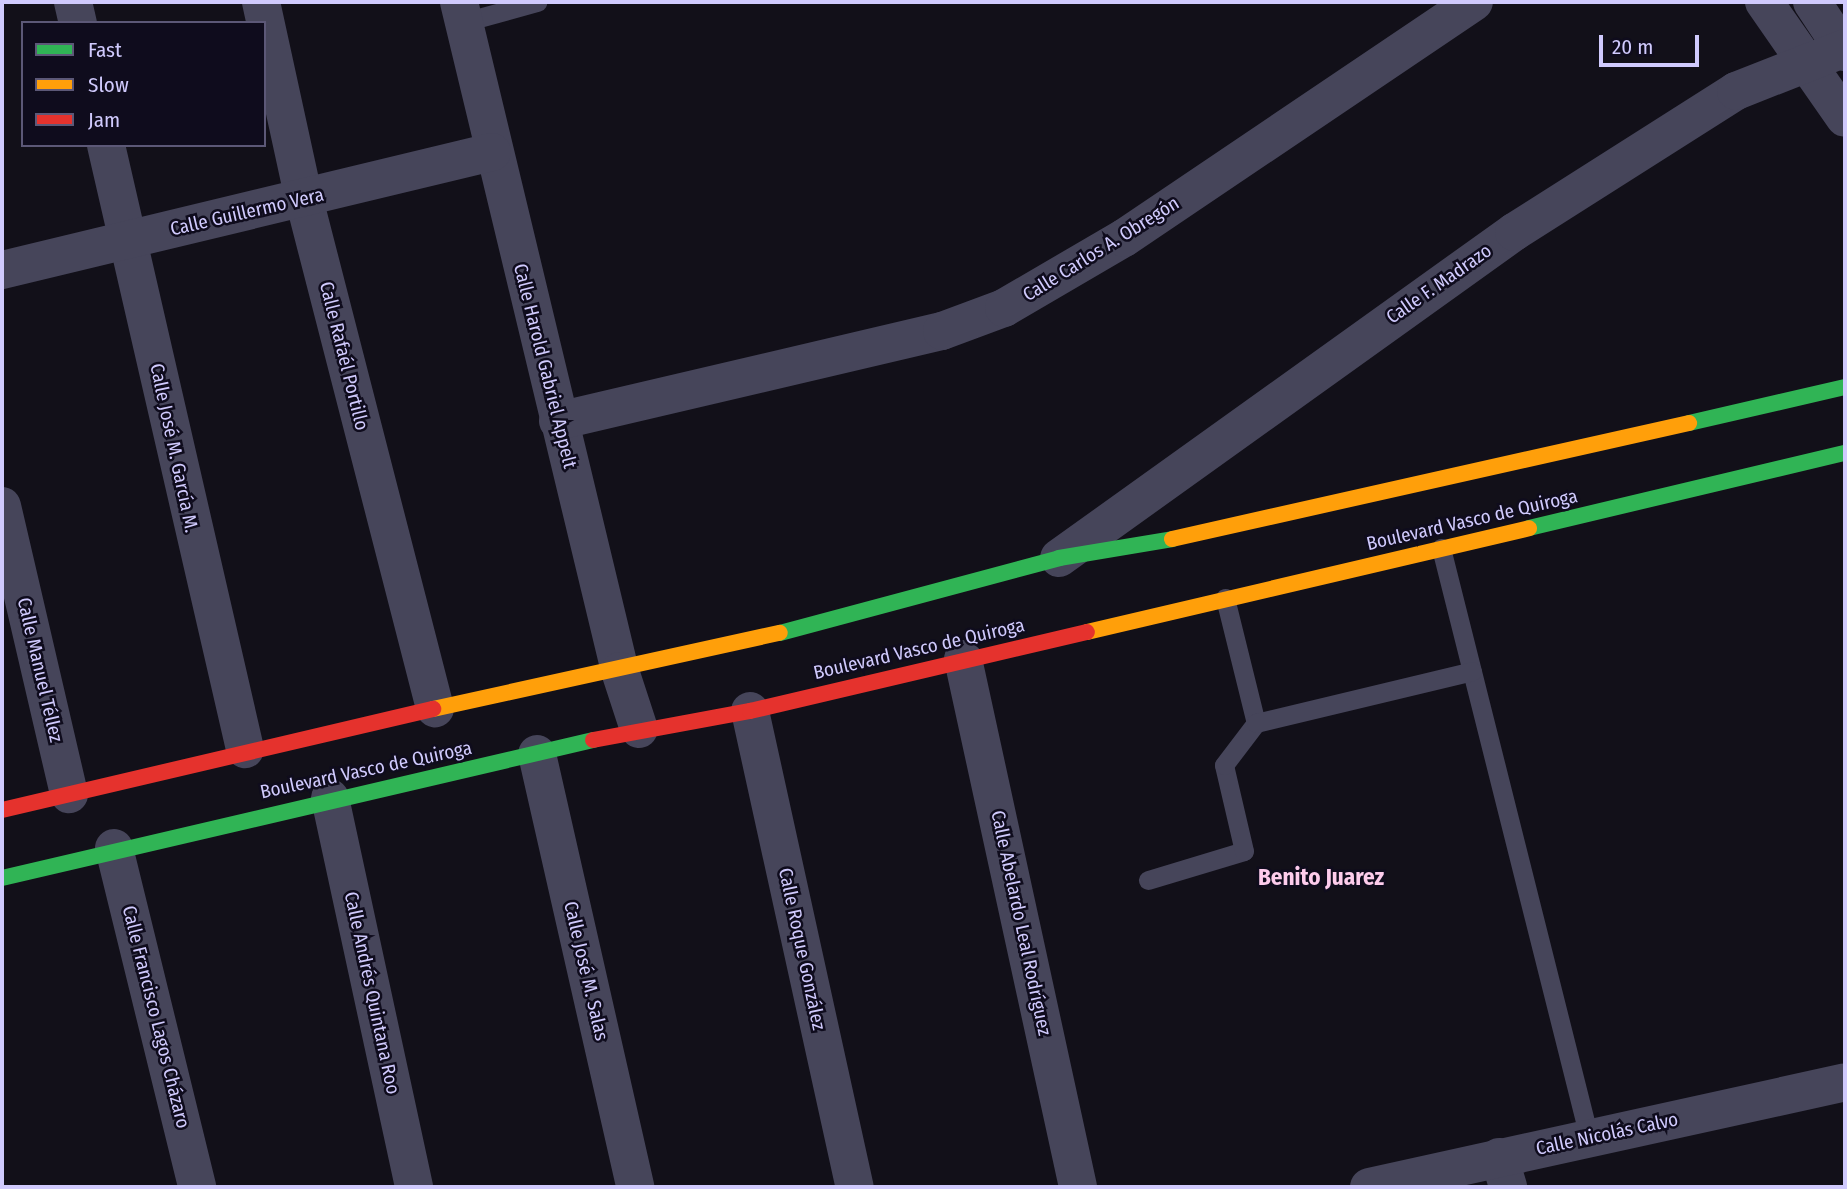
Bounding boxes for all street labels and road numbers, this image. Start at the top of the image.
street label: Calle Guillermo Vera [168,183,326,241]
street label: Calle Carlos A. Obregón [1019,192,1183,306]
street label: Calle F. Madrazo [1382,239,1496,329]
street label: Calle Harold Gabriel Appelt [509,261,581,471]
street label: Calle Rafaél Portillo [315,279,373,433]
street label: Calle José M. García M. [145,361,203,535]
street label: Boulevard Vasco de Quiroga [1364,485,1580,555]
street label: Calle Manuel Téllez [12,595,68,745]
street label: Boulevard Vasco de Quiroga [811,614,1027,684]
street label: Boulevard Vasco de Quiroga [258,736,474,804]
street label: Calle Abelardo Leal Rodríguez [986,808,1056,1038]
street label: Calle Roque González [774,866,830,1032]
street label: Calle Andrés Quintana Roo [339,890,405,1096]
street label: Calle José M. Salas [559,899,613,1043]
street label: Calle Francisco Lagos Cházaro [117,903,195,1131]
street label: Calle Nicolás Calvo [1534,1108,1680,1160]

